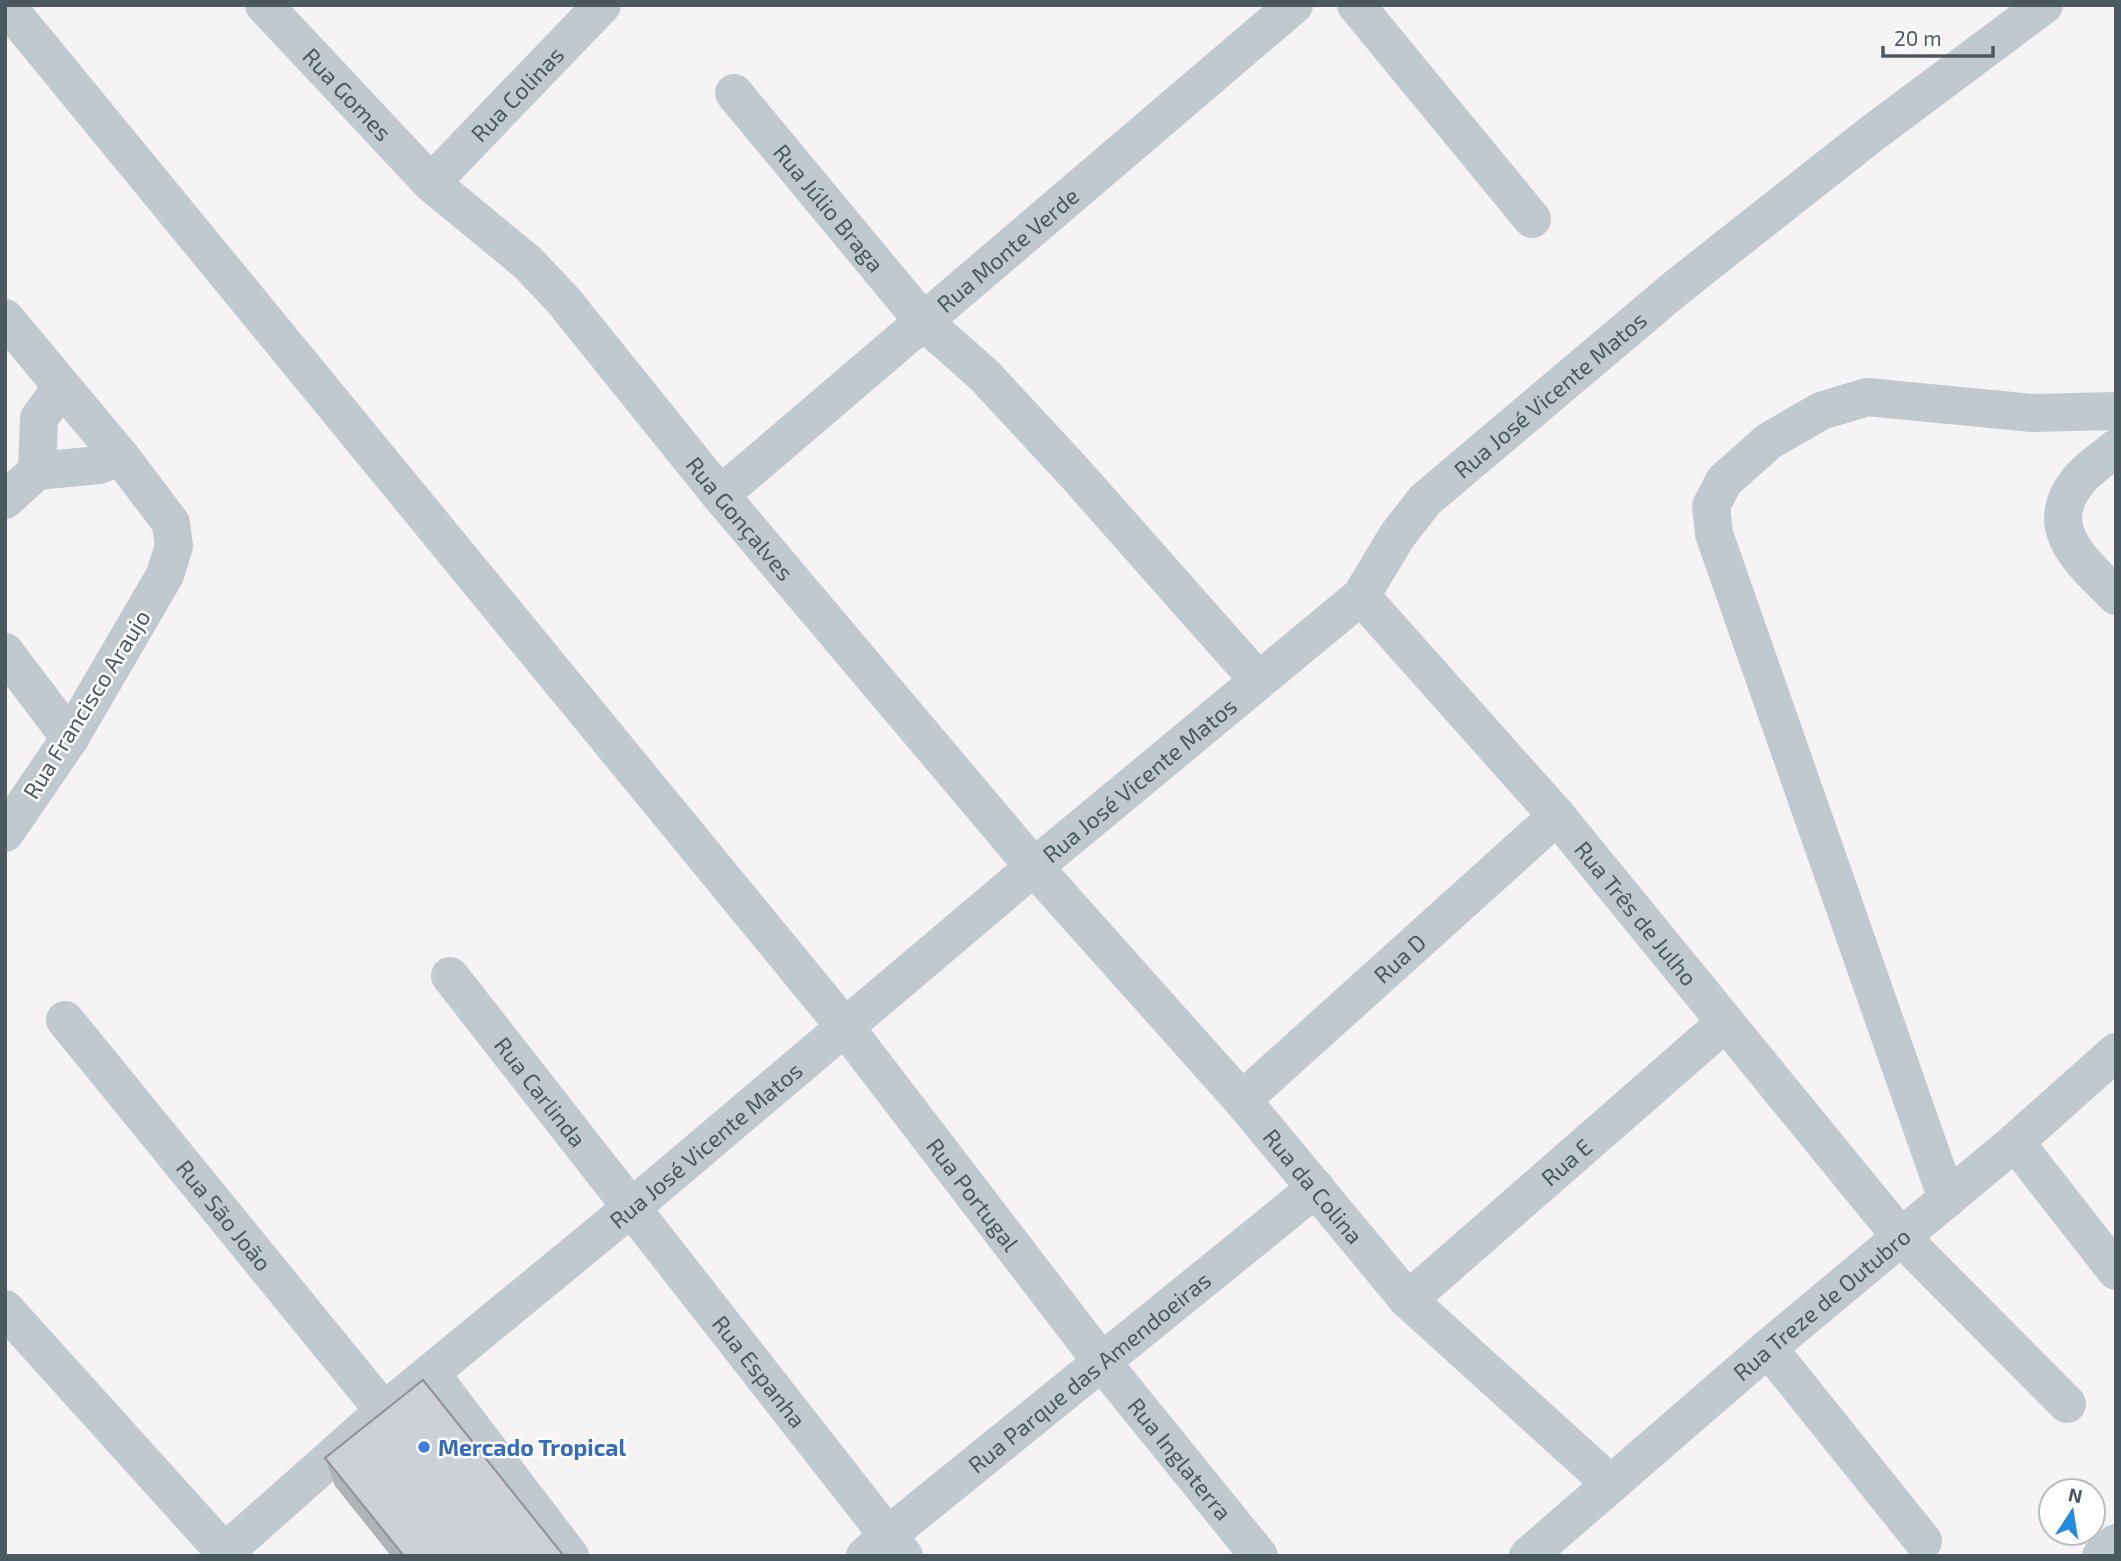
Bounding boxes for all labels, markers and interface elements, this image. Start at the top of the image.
scale bar [1883,14,1993,58]
text: 20 m [1894,25,1942,50]
street label: Rua Colinas [465,40,569,147]
street label: Rua Gomes [297,42,398,146]
street label: Rua Júlio Braga [768,138,890,277]
street label: Rua Monte Verde [931,181,1084,318]
street label: Rua José Vicente Matos [1448,305,1652,484]
street label: Rua Gonçalves [681,451,800,586]
street label: Rua Francisco Araujo [16,604,156,804]
street label: Rua José Vicente Matos [1037,691,1242,868]
street label: Rua Três de Julho [1569,835,1704,991]
street label: Rua D [1368,927,1431,989]
street label: Rua Carlinda [489,1031,592,1152]
street label: Rua José Vicente Matos [604,1056,808,1234]
street label: Rua da Colina [1258,1123,1369,1249]
street label: Rua Portugal [921,1132,1025,1256]
street label: Rua E [1535,1132,1597,1191]
street label: Rua São João [171,1154,278,1276]
street label: Rua Treze de Outubro [1727,1222,1916,1386]
street label: Rua Parque das Amendoeiras [962,1265,1216,1479]
street label: Rua Espanha [707,1309,812,1433]
street label: Rua Inglaterra [1122,1392,1238,1526]
place label: Mercado Tropical [438,1433,626,1461]
marker: Mercado Tropical [416,1439,432,1455]
north arrow [2037,1477,2107,1547]
text: N [2067,1482,2085,1508]

